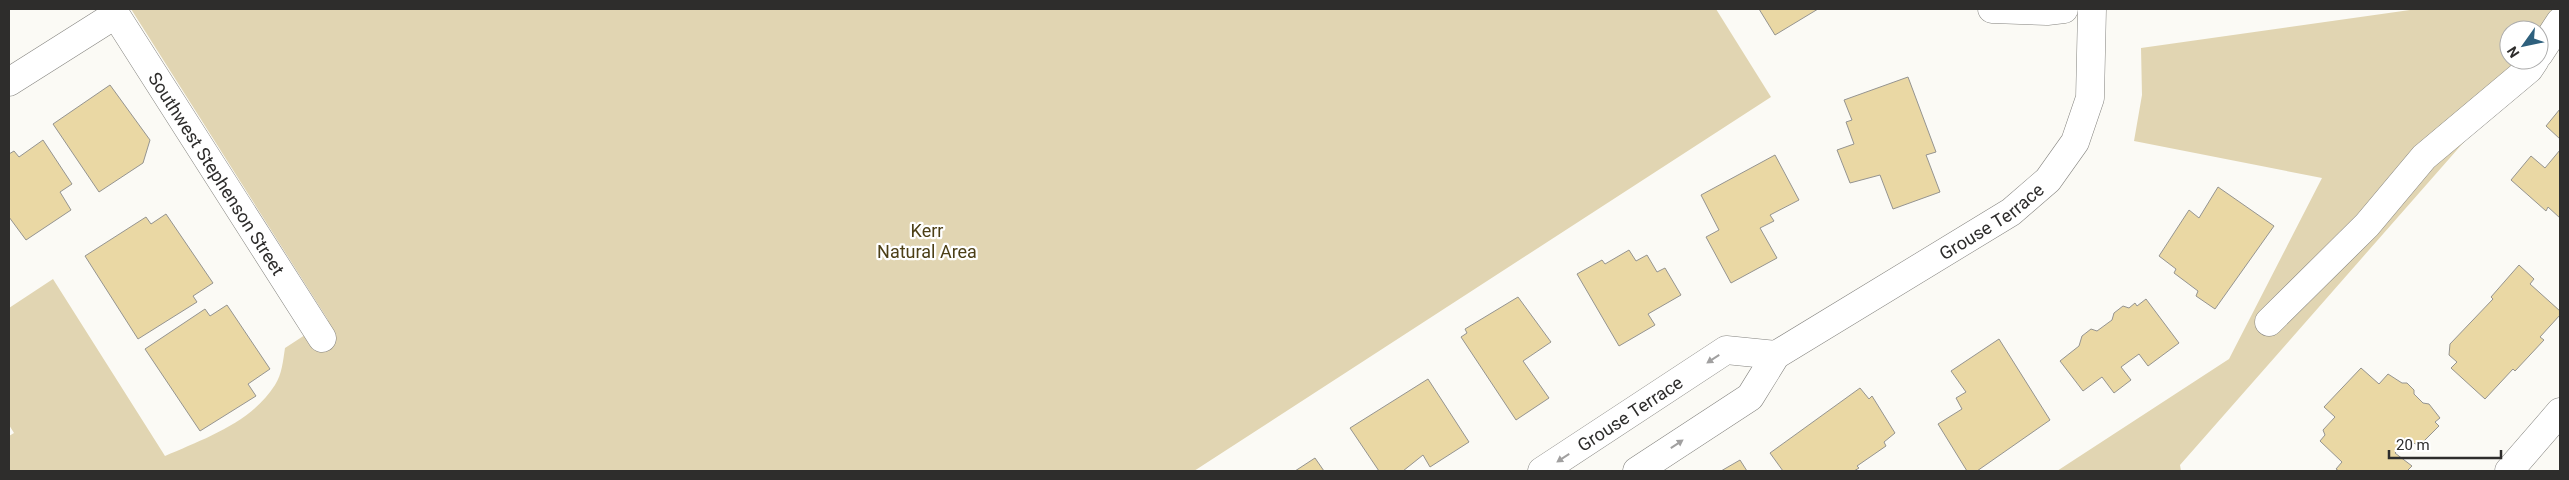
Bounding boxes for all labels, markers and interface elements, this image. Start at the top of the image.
north arrow [2499,20,2549,70]
text: N [2504,44,2523,61]
street label: Southwest Stephenson Street [144,68,289,279]
street label: Grouse Terrace [1935,178,2047,264]
park label: Kerr Natural Area [877,220,977,262]
one-way arrow [1706,354,1720,364]
street label: Grouse Terrace [1573,371,1686,455]
scale bar [2389,428,2502,460]
text: 20 m [2396,436,2430,454]
one-way arrow [1671,439,1684,449]
one-way arrow [1556,453,1569,463]

